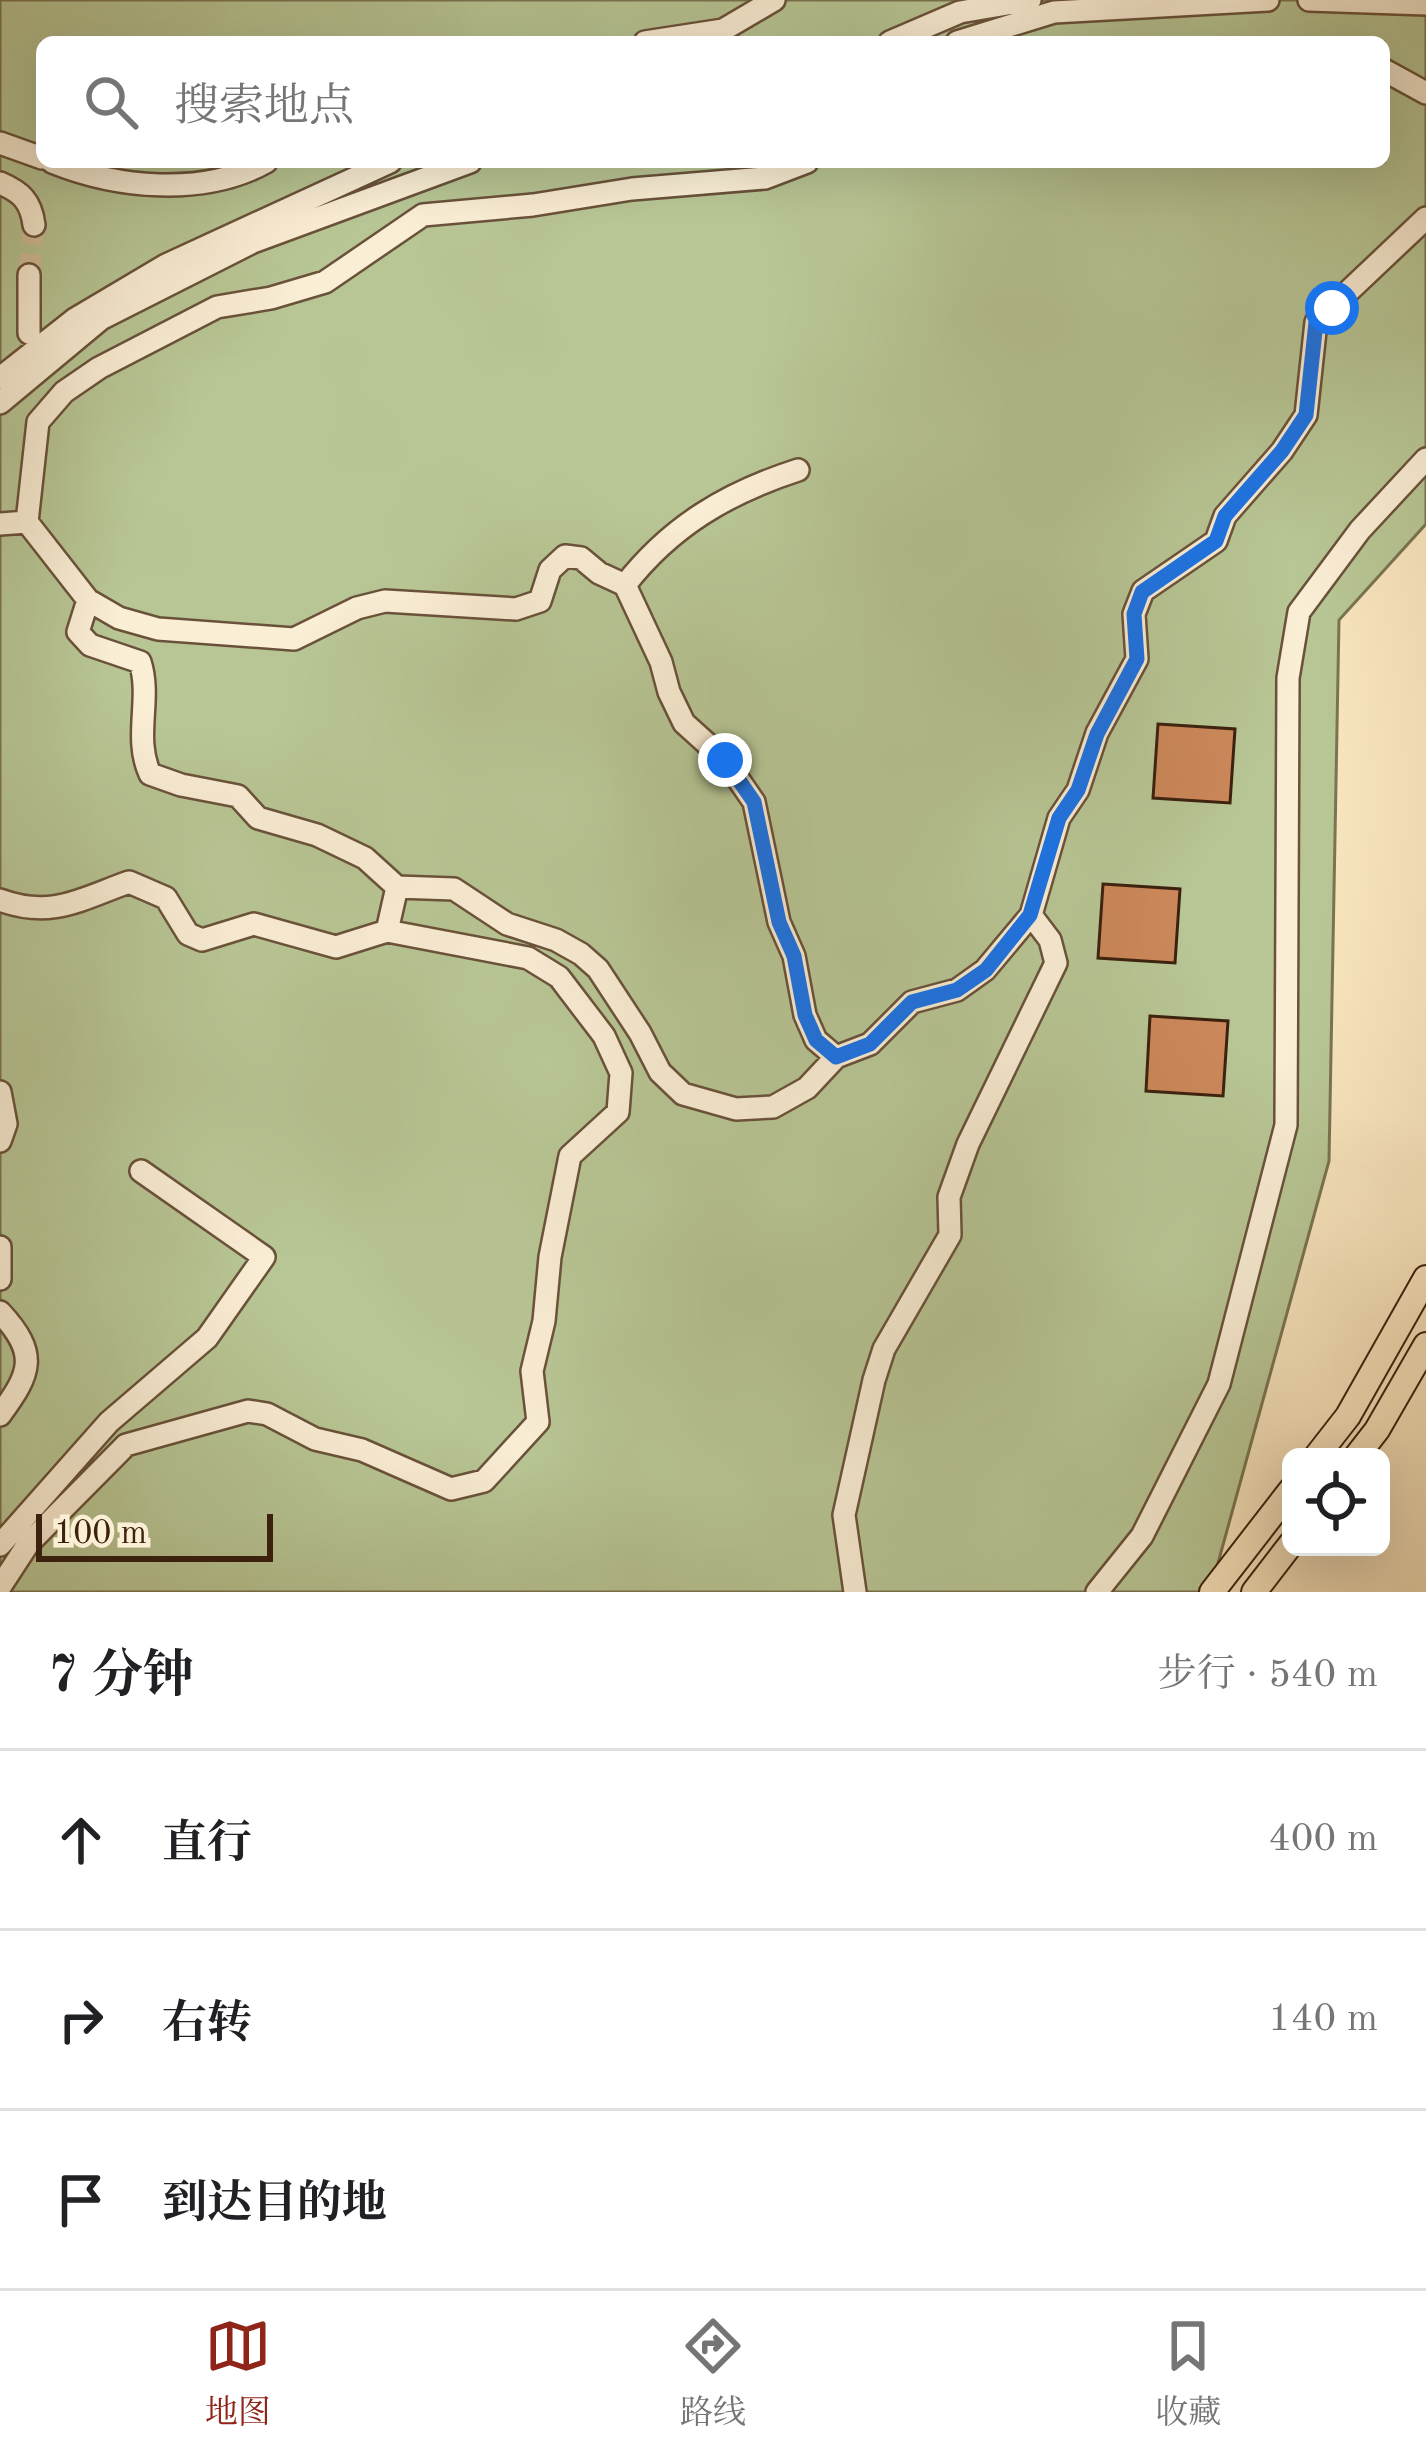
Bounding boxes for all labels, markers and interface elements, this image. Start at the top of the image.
search box [36,36,1390,168]
icon: search [78,69,144,135]
text: 搜索地点 [174,86,354,131]
route start [1305,281,1359,335]
route end [698,733,752,787]
map controls [1282,1448,1390,1556]
button: locate [1282,1448,1390,1556]
scale bar [36,1508,273,1561]
text: 100 m [54,1518,147,1551]
text: 7 分钟 [48,1652,194,1703]
text: 步行 · 540 m [1157,1656,1378,1695]
icon: ahead [48,1807,114,1873]
text: 400 m [1268,1820,1378,1859]
text: 直行 [162,1823,252,1868]
icon: right [48,1987,114,2053]
text: 140 m [1268,2000,1378,2039]
text: 右转 [162,2003,252,2048]
icon: arrive [48,2167,114,2233]
text: 到达目的地 [162,2183,387,2228]
tab: 地图 [205,2313,271,2435]
tab: 路线 [680,2313,746,2435]
tab: 收藏 [1155,2313,1221,2435]

